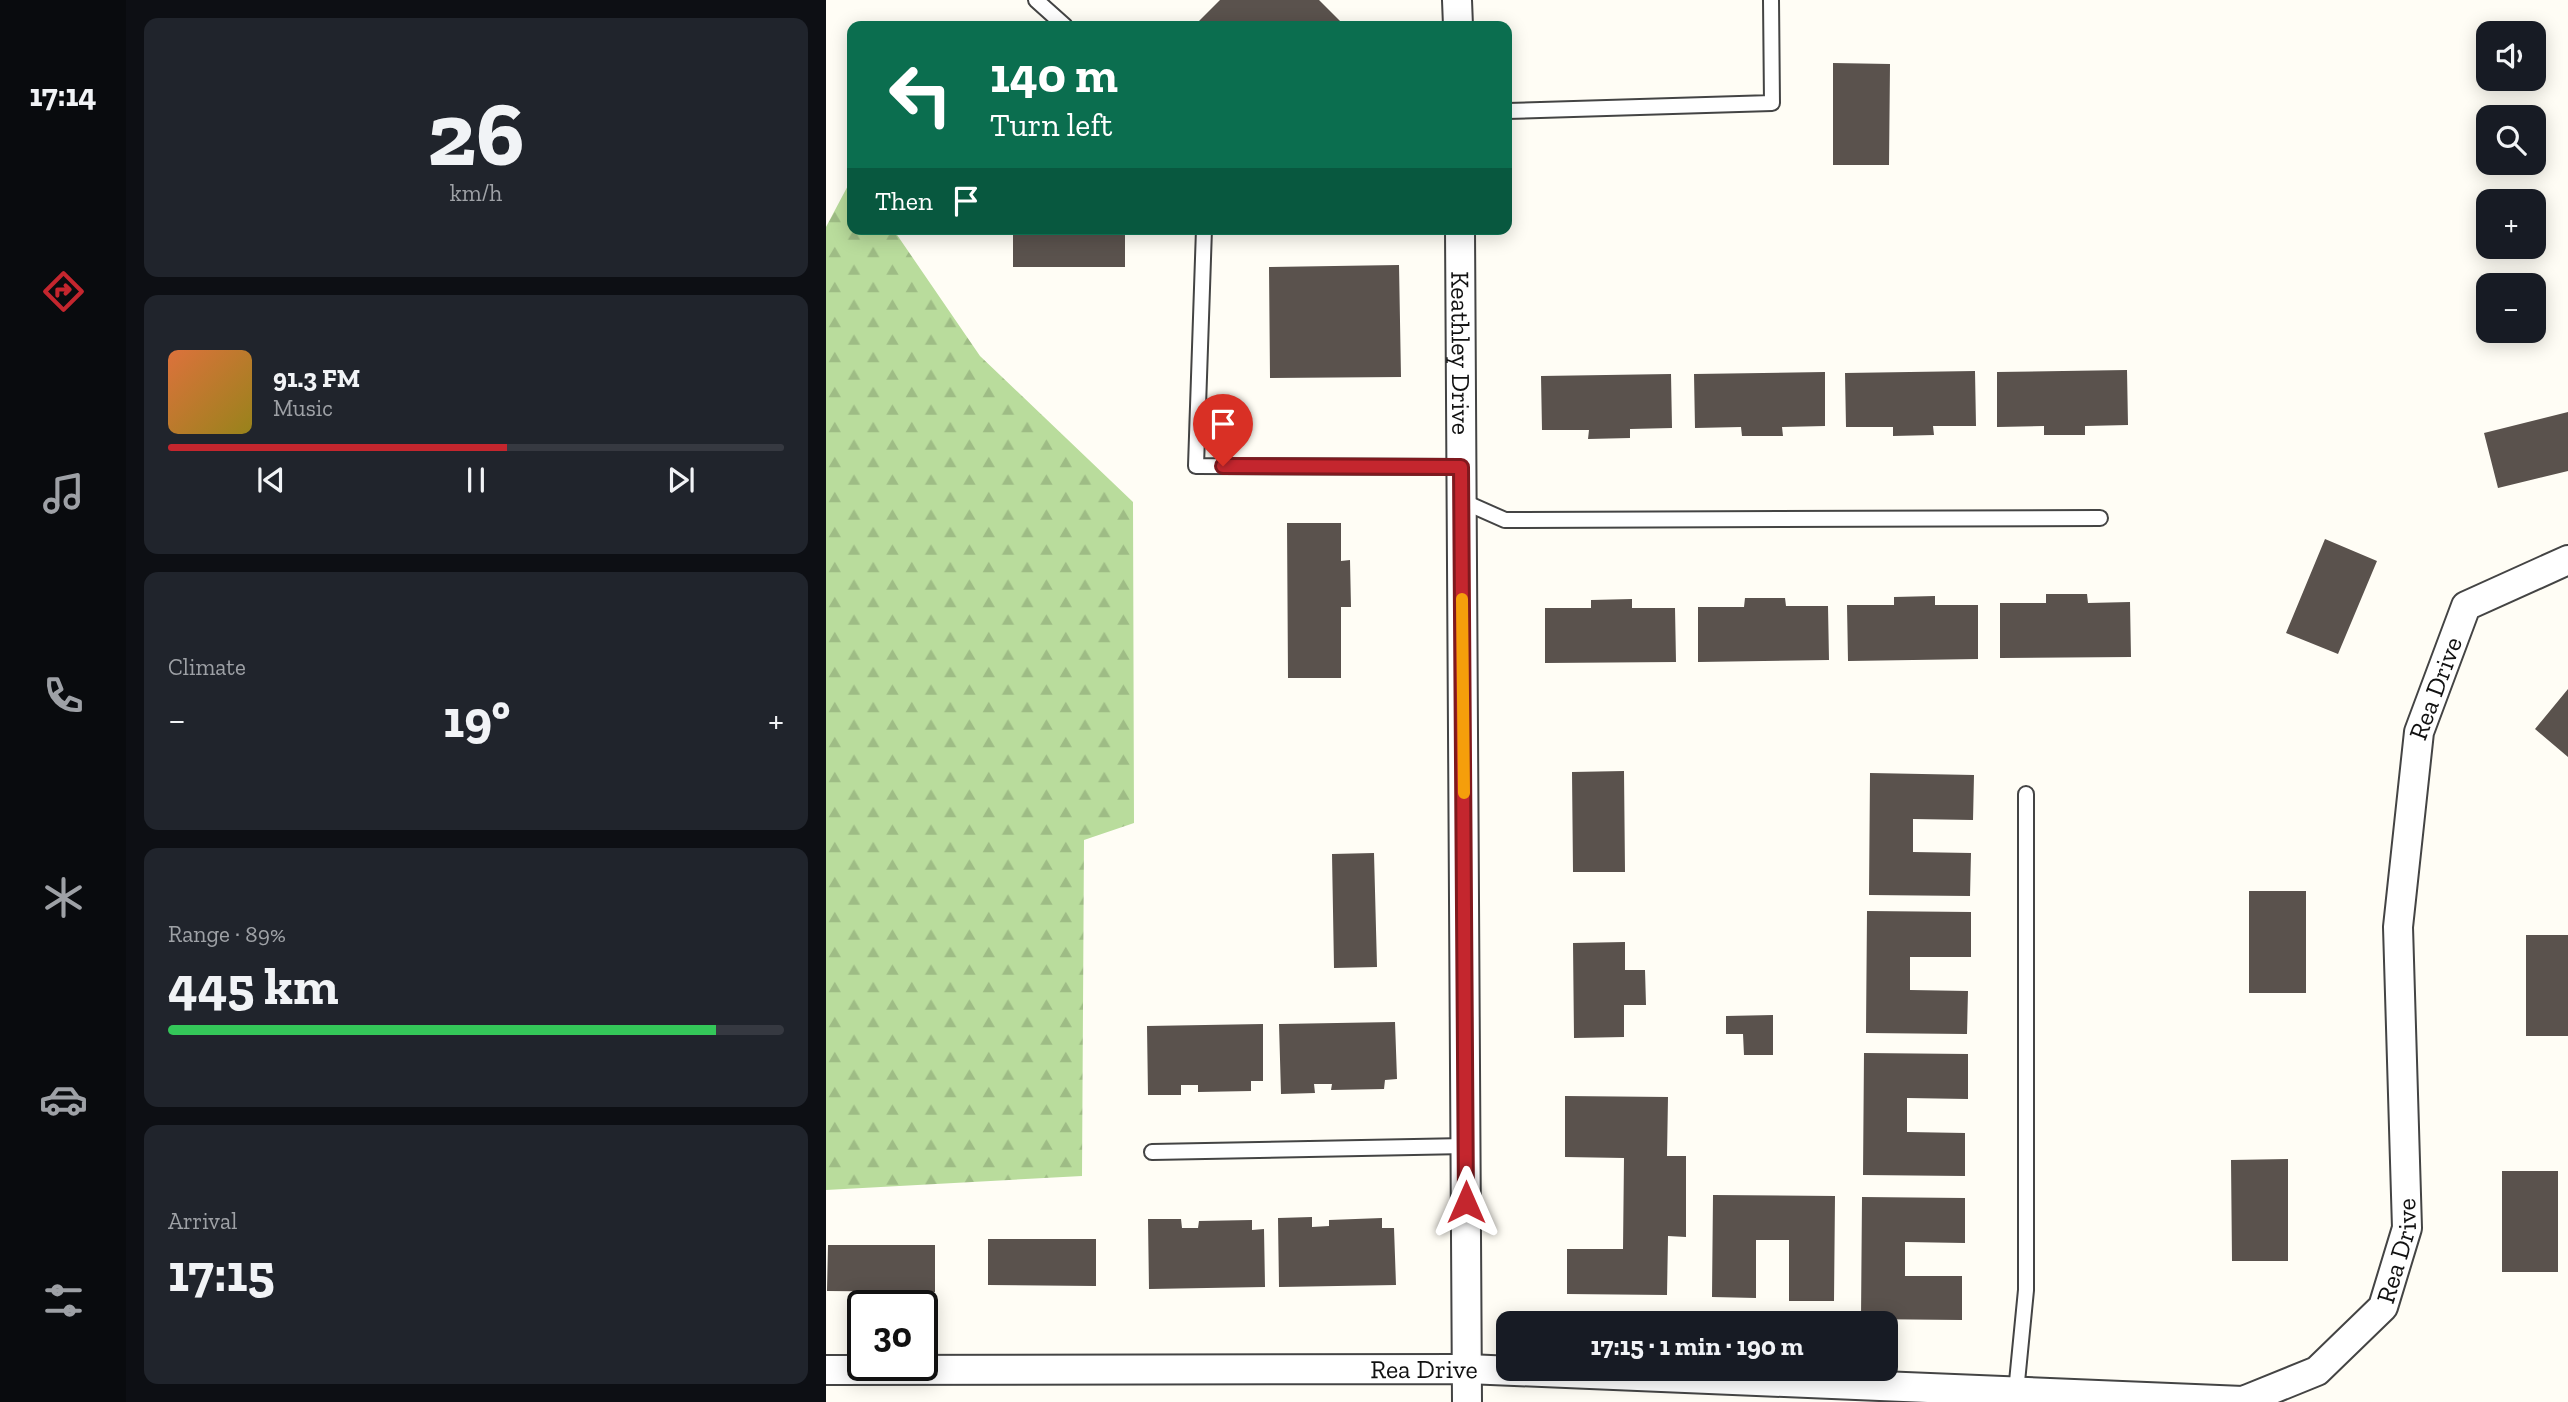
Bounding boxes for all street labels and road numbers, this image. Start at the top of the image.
street label: Keathley Drive [1444,271,1477,435]
street label: Rea Drive [2402,632,2469,744]
street label: Rea Drive [2369,1198,2423,1307]
street label: Rea Drive [1370,1353,1478,1385]

